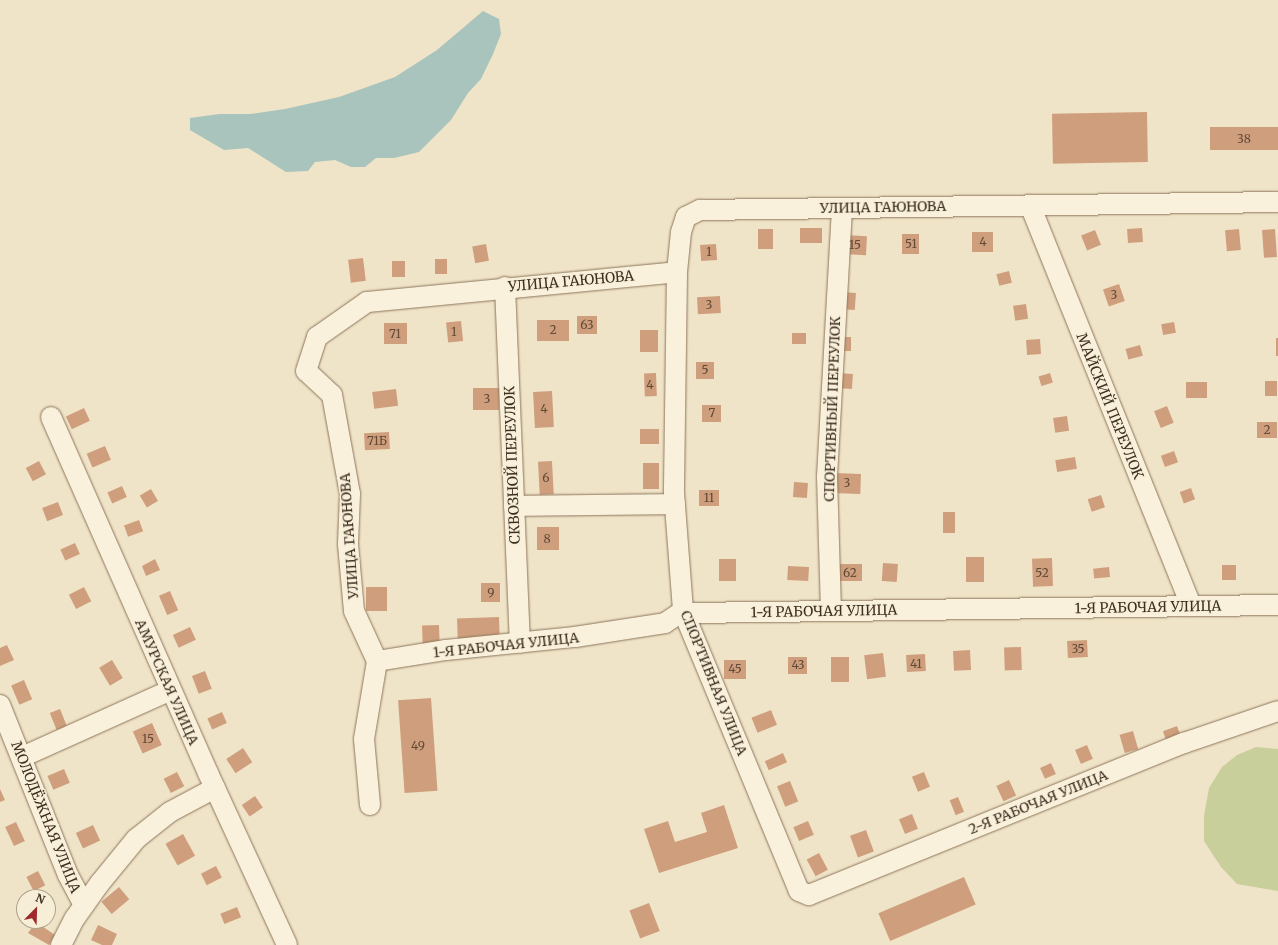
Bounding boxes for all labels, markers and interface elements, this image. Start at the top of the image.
house number: 38 [1237,132,1251,146]
street label: УЛИЦА ГАЮНОВА [820,197,946,217]
house number: 4 [979,235,987,249]
house number: 51 [905,237,917,251]
house number: 15 [849,238,861,252]
house number: 1 [706,245,712,259]
street label: УЛИЦА ГАЮНОВА [507,267,635,295]
house number: 3 [1111,288,1117,302]
house number: 3 [706,298,712,312]
street label: СПОРТИВНЫЙ ПЕРЕУЛОК [820,316,844,502]
house number: 63 [580,318,594,332]
house number: 2 [549,323,557,337]
house number: 1 [451,325,457,339]
house number: 71 [389,327,401,341]
street label: МАЙСКИЙ ПЕРЕУЛОК [1073,330,1147,482]
house number: 5 [701,363,709,377]
house number: 4 [646,378,654,392]
street label: СКВОЗНОЙ ПЕРЕУЛОК [501,386,523,544]
house number: 3 [484,392,490,406]
house number: 4 [540,402,548,416]
house number: 7 [709,406,715,420]
house number: 2 [1263,423,1271,437]
house number: 71Б [367,434,387,448]
house number: 6 [542,471,550,485]
street label: УЛИЦА ГАЮНОВА [336,472,362,600]
house number: 3 [844,476,850,490]
house number: 11 [704,491,714,505]
house number: 8 [543,532,551,546]
house number: 62 [843,566,857,580]
house number: 52 [1035,566,1049,580]
house number: 9 [487,586,495,600]
street label: 1-Я РАБОЧАЯ УЛИЦА [1075,597,1221,617]
street label: 1-Я РАБОЧАЯ УЛИЦА [751,601,897,621]
street label: СПОРТИВНАЯ УЛИЦА [677,608,751,758]
street label: АМУРСКАЯ УЛИЦА [132,616,202,748]
street label: 1-Я РАБОЧАЯ УЛИЦА [432,629,580,661]
house number: 35 [1071,642,1085,656]
house number: 41 [910,657,922,671]
house number: 43 [791,658,805,672]
house number: 45 [728,662,742,676]
house number: 15 [142,732,154,746]
street label: МОЛОДЁЖНАЯ УЛИЦА [8,739,84,895]
house number: 49 [411,739,425,753]
street label: 2-Я РАБОЧАЯ УЛИЦА [966,766,1110,838]
north arrow [16,889,56,929]
text: N [34,891,47,907]

